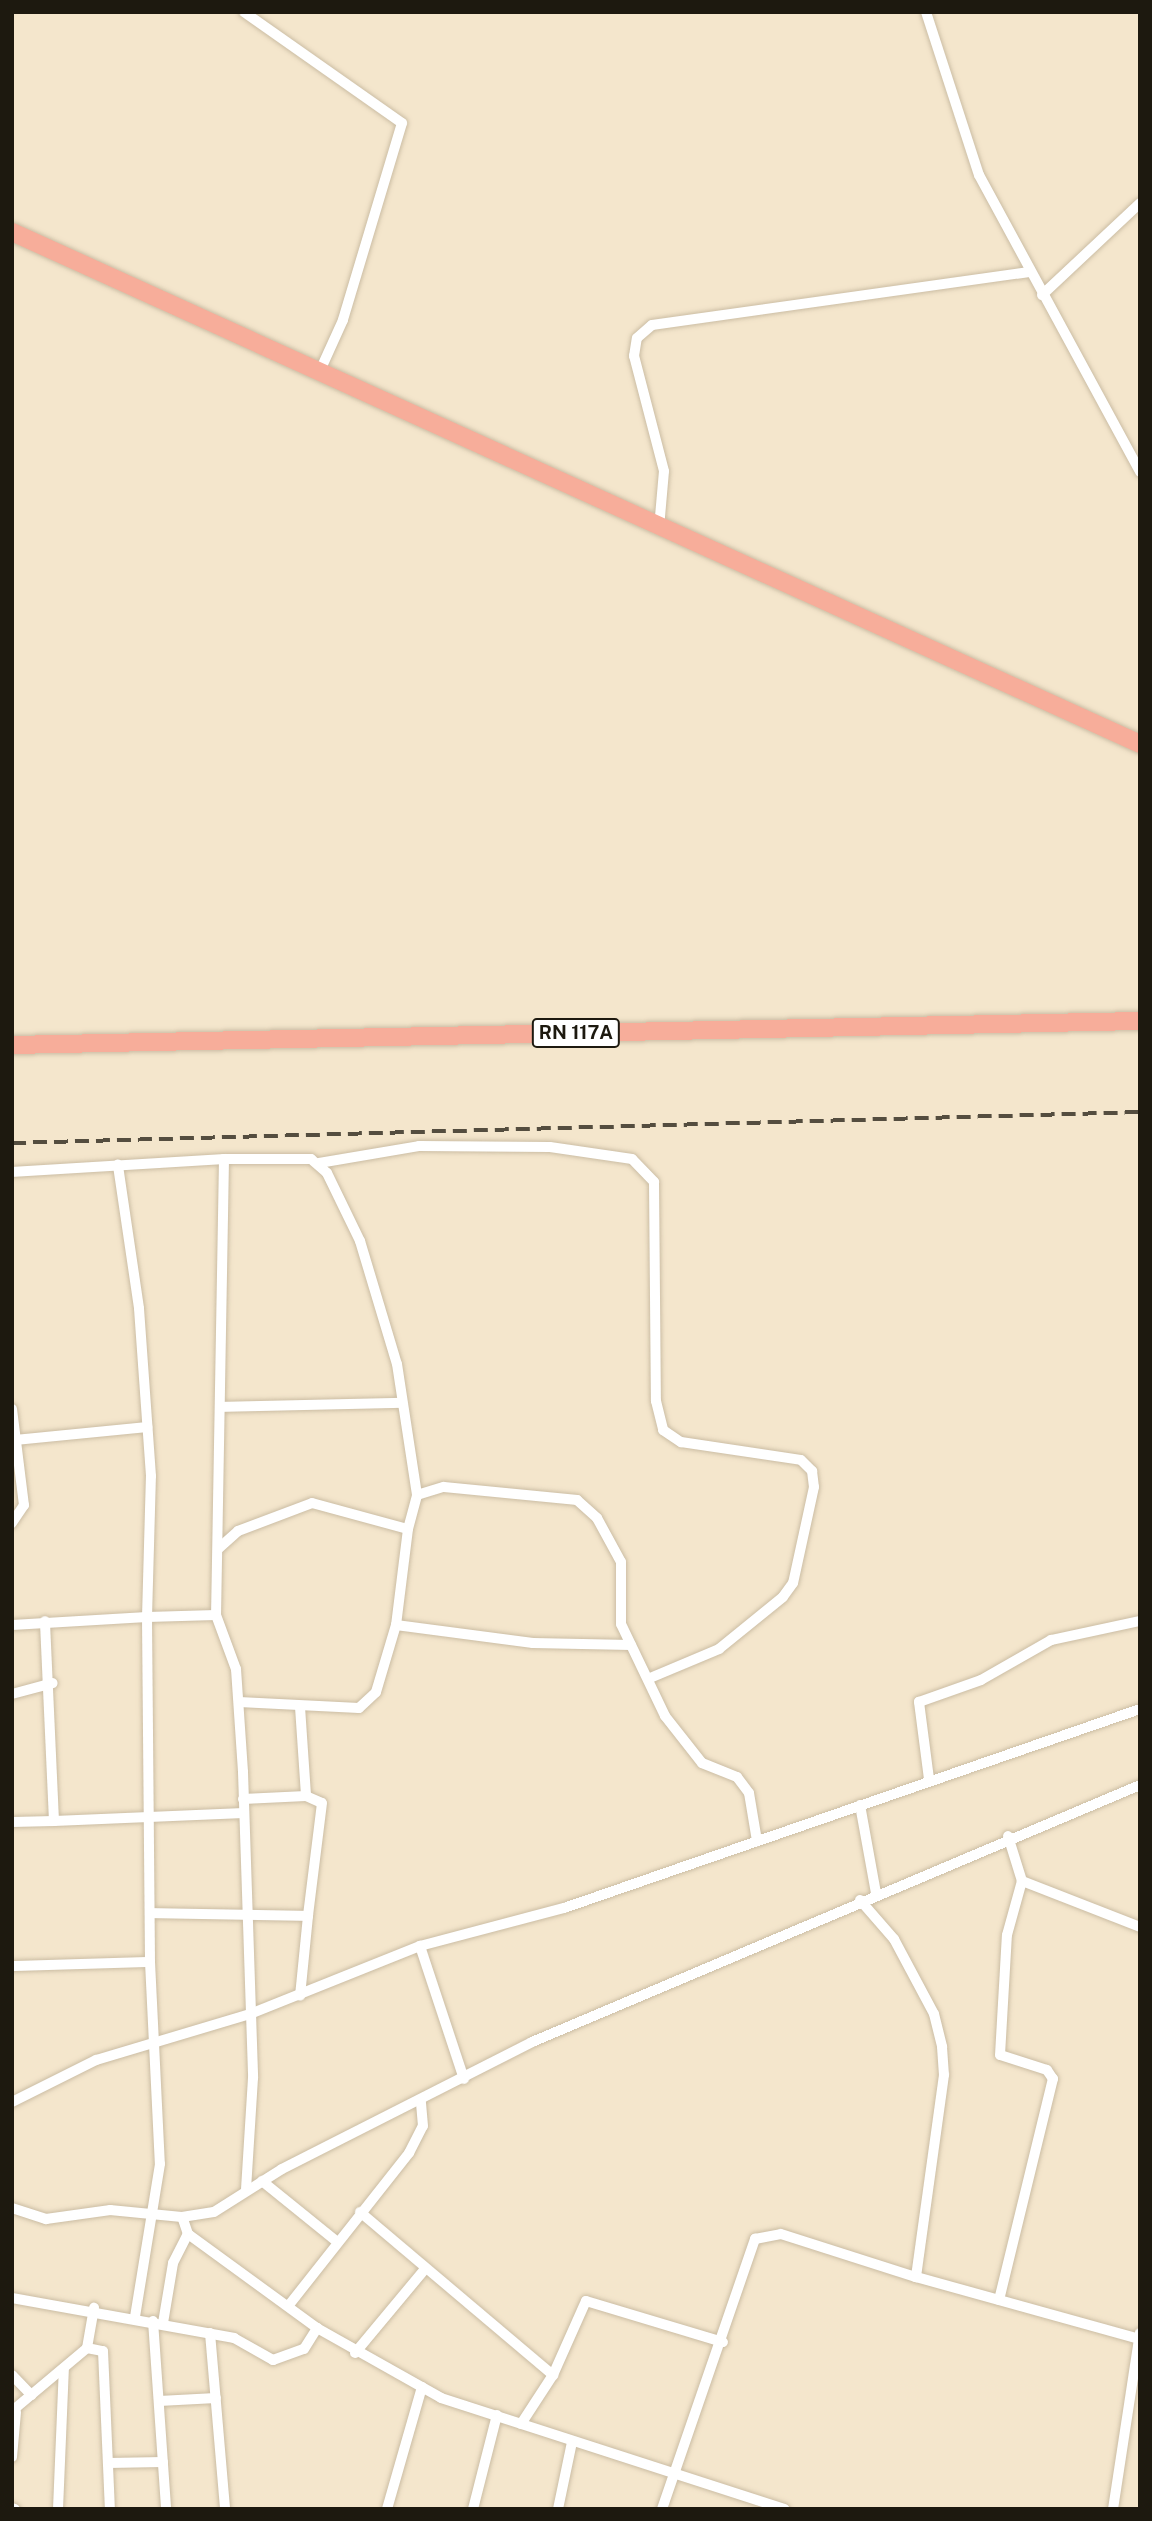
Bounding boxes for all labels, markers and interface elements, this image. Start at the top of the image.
road number: RN 117A [530,1018,622,1049]

